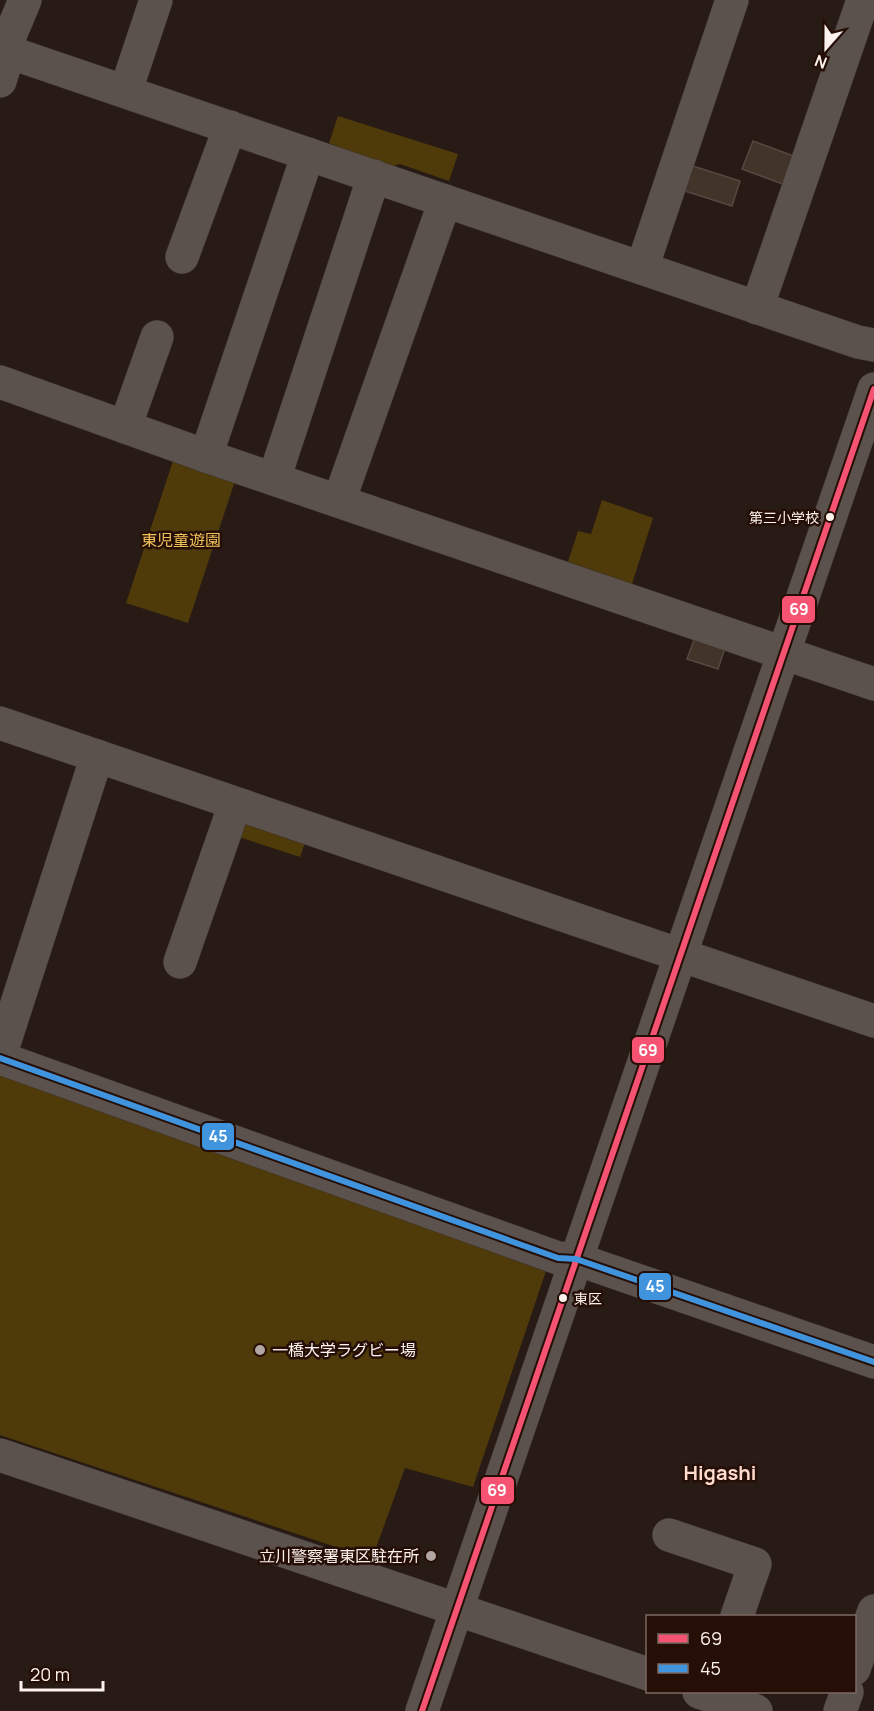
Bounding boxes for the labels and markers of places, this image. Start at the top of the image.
place label: 第三小学校 [749,508,819,527]
marker: 第三小学校 [824,511,836,523]
place label: 東区 [574,1289,602,1308]
marker: 東区 [557,1292,569,1304]
place label: 一橋大学ラグビー場 [272,1339,416,1361]
marker: 一橋大学ラグビー場 [253,1343,267,1357]
place label: 立川警察署東区駐在所 [259,1545,419,1567]
marker: 立川警察署東区駐在所 [424,1549,438,1563]

